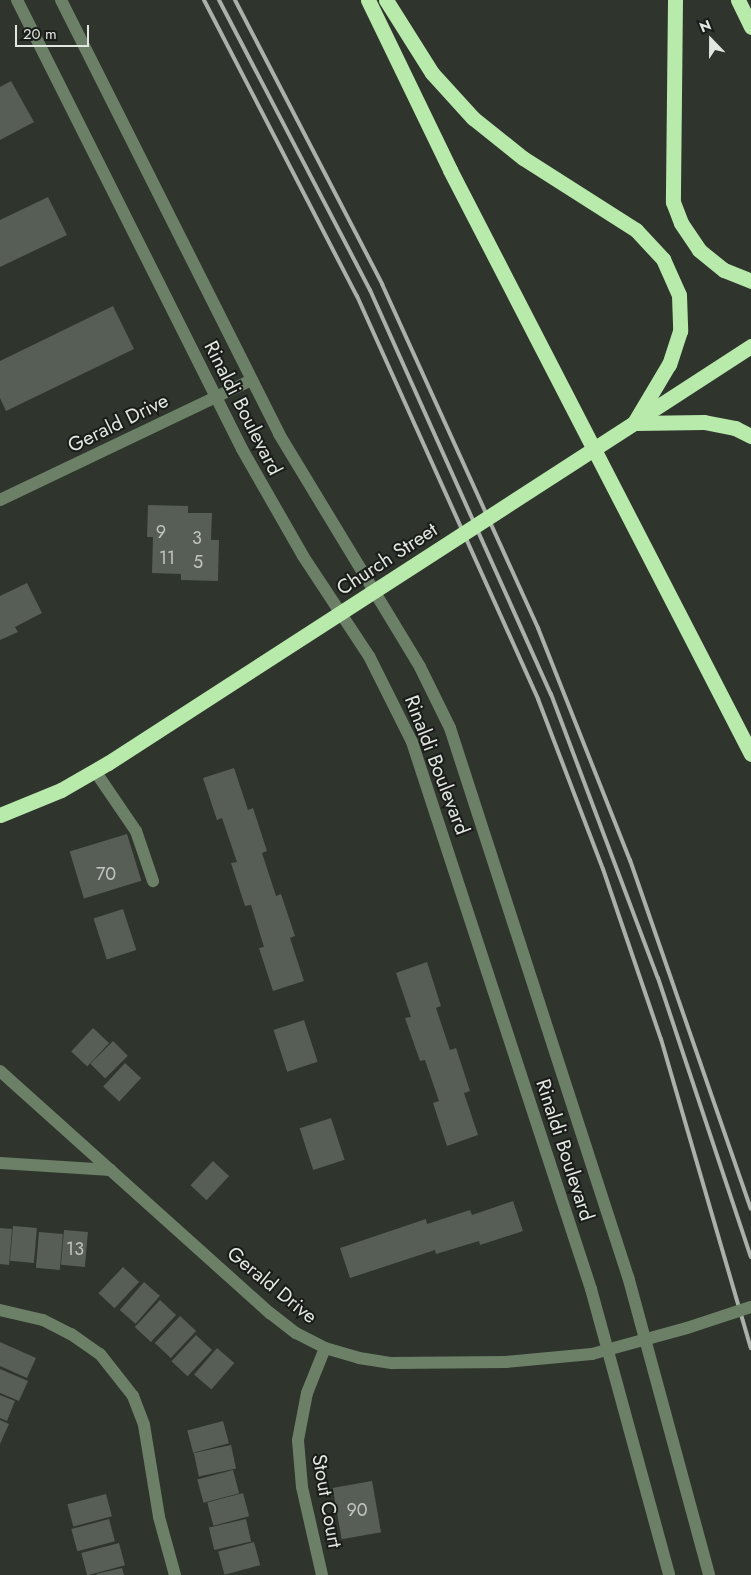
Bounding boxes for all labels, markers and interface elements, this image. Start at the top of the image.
scale bar [18,15,91,47]
north arrow [686,15,736,65]
text: N [696,15,714,37]
text: 20 m [23,23,57,45]
street label: Rinaldi Boulevard [199,337,287,479]
street label: Gerald Drive [64,388,172,458]
street label: Church Street [332,518,442,600]
house number: 9 [156,521,166,543]
house number: 3 [192,527,202,549]
house number: 11 [159,547,175,569]
house number: 5 [193,551,203,573]
street label: Rinaldi Boulevard [399,692,475,838]
house number: 70 [96,863,116,885]
street label: Rinaldi Boulevard [531,1076,599,1224]
house number: 13 [66,1238,84,1260]
street label: Gerald Drive [222,1241,322,1329]
street label: Stout Court [307,1452,347,1550]
house number: 90 [346,1499,368,1521]

